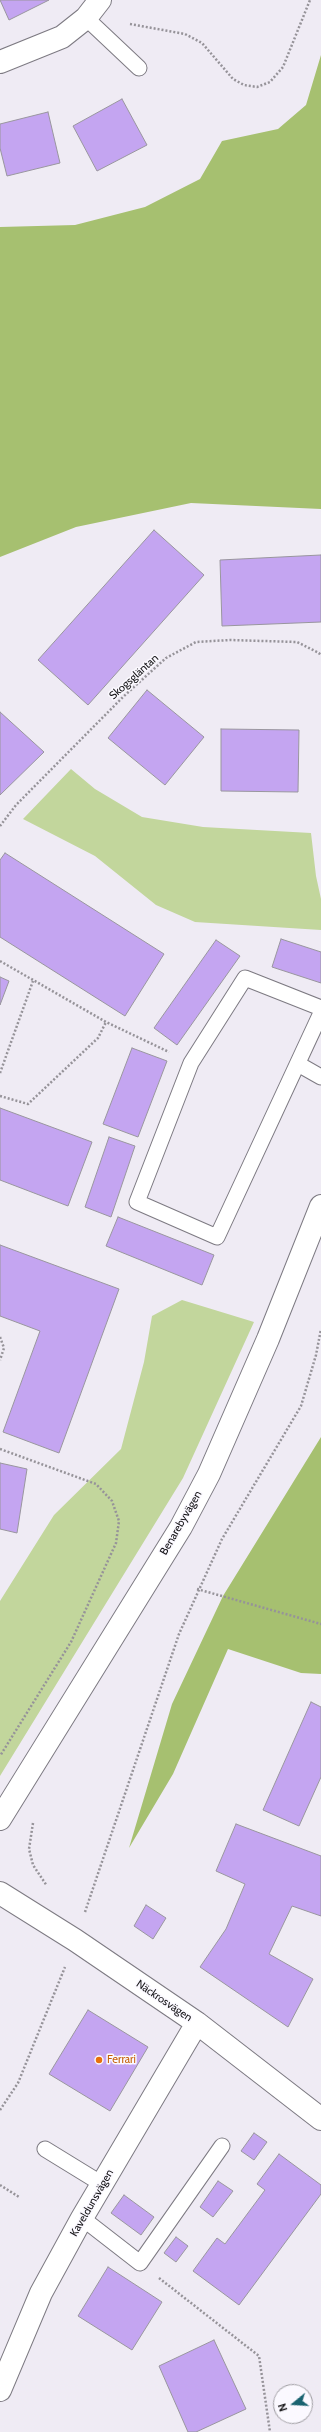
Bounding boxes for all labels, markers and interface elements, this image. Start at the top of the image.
street label: Skogsgläntan [107,651,161,703]
street label: Benarebyvägen [157,1489,205,1557]
street label: Näckrosvägen [134,1977,194,2025]
place label: Ferrari [107,2053,136,2067]
marker: Ferrari [94,2055,104,2065]
street label: Kaveldunsvägen [67,2167,117,2239]
north arrow [273,2384,313,2424]
text: N [275,2402,290,2413]

